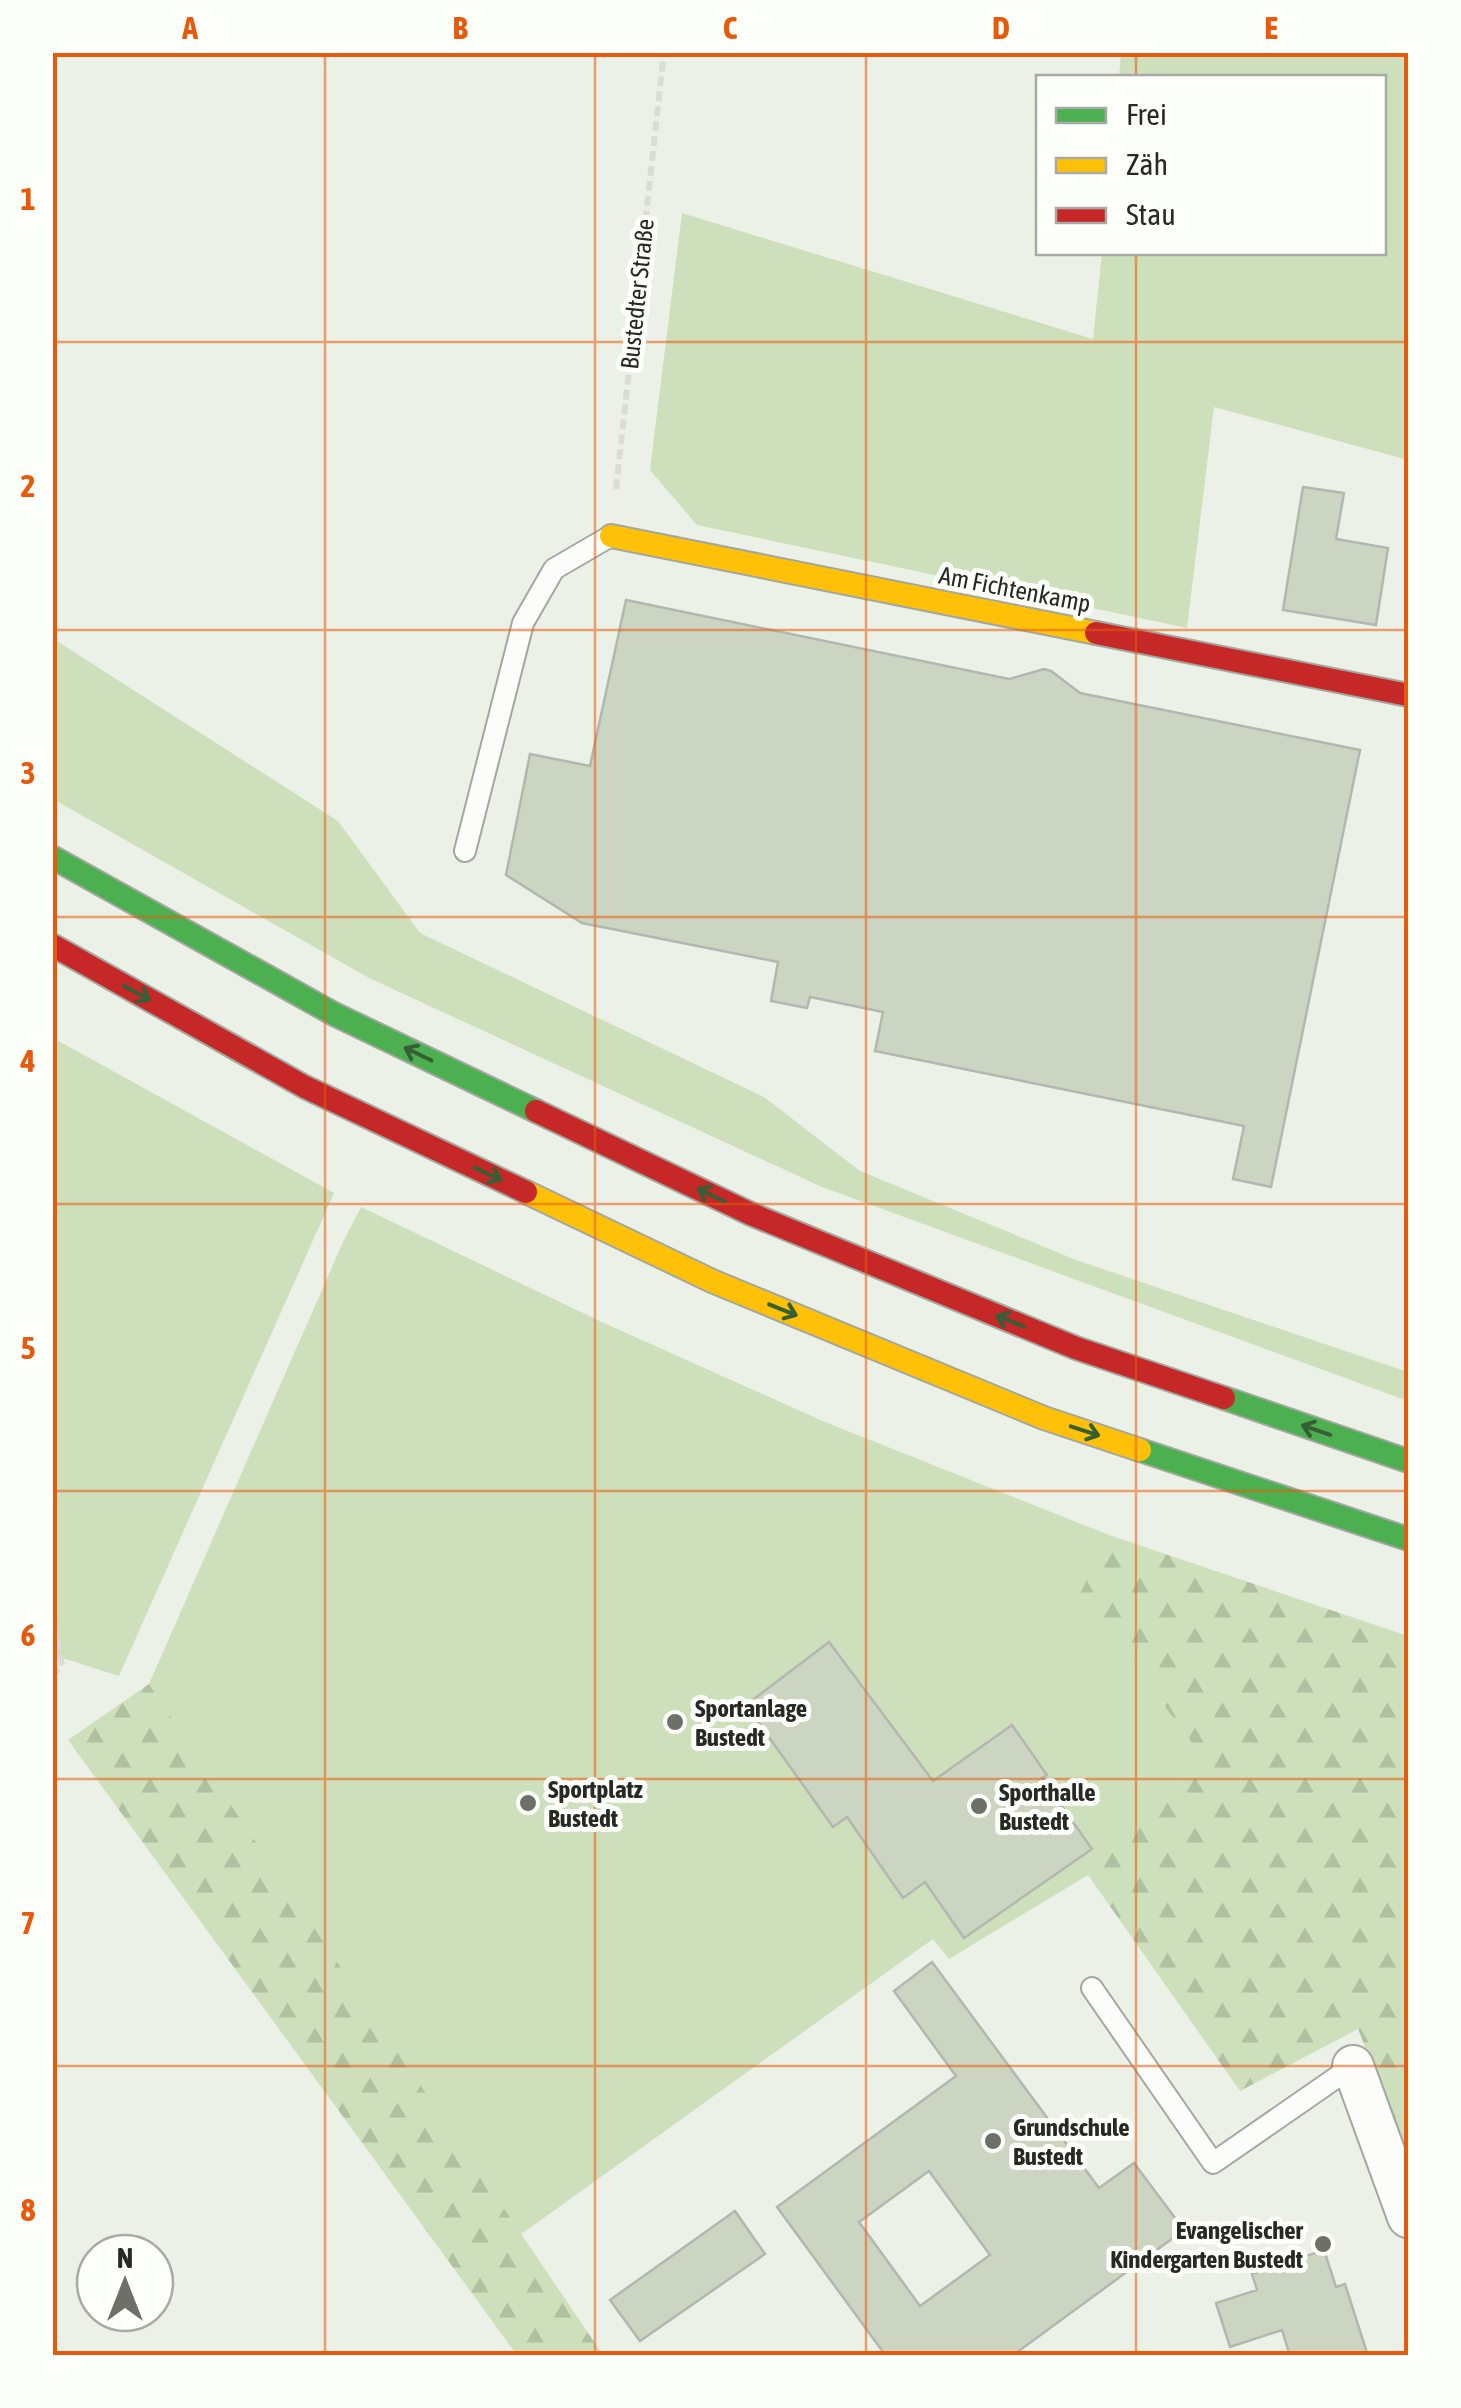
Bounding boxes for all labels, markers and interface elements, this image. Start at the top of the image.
text: A [181,9,198,46]
text: B [452,9,468,46]
text: C [723,9,738,46]
text: D [992,9,1010,46]
text: E [1264,9,1278,46]
legend [1036,75,1386,255]
text: Frei [1126,97,1167,131]
text: Zäh [1126,147,1168,181]
text: 1 [20,180,36,217]
text: Stau [1126,197,1176,231]
street label: Bustedter Straße [615,217,659,371]
text: 2 [20,467,36,504]
street label: Am Fichtenkamp [937,561,1093,617]
text: 3 [20,754,36,791]
one-way arrow [122,983,152,1003]
text: 4 [19,1042,36,1079]
one-way arrow [403,1044,433,1063]
one-way arrow [472,1166,502,1185]
one-way arrow [696,1184,726,1203]
one-way arrow [767,1302,798,1320]
one-way arrow [995,1311,1026,1329]
text: 5 [20,1329,36,1366]
one-way arrow [1301,1419,1333,1437]
one-way arrow [1068,1424,1100,1442]
text: 6 [20,1616,36,1653]
place label: Sportanlage Bustedt [695,1694,807,1751]
marker: Sportanlage Bustedt [664,1711,686,1733]
place label: Sportplatz Bustedt [548,1775,643,1832]
place label: Sporthalle Bustedt [999,1778,1096,1835]
marker: Sportplatz Bustedt [517,1792,539,1814]
marker: Sporthalle Bustedt [968,1795,990,1817]
text: 7 [20,1904,36,1941]
place label: Grundschule Bustedt [1013,2113,1130,2170]
marker: Grundschule Bustedt [982,2130,1004,2152]
text: 8 [20,2191,36,2228]
place label: Evangelischer Kindergarten Bustedt [1110,2216,1304,2273]
north arrow [75,2233,175,2333]
marker: Evangelischer Kindergarten Bustedt [1312,2233,1334,2255]
text: N [117,2242,133,2274]

